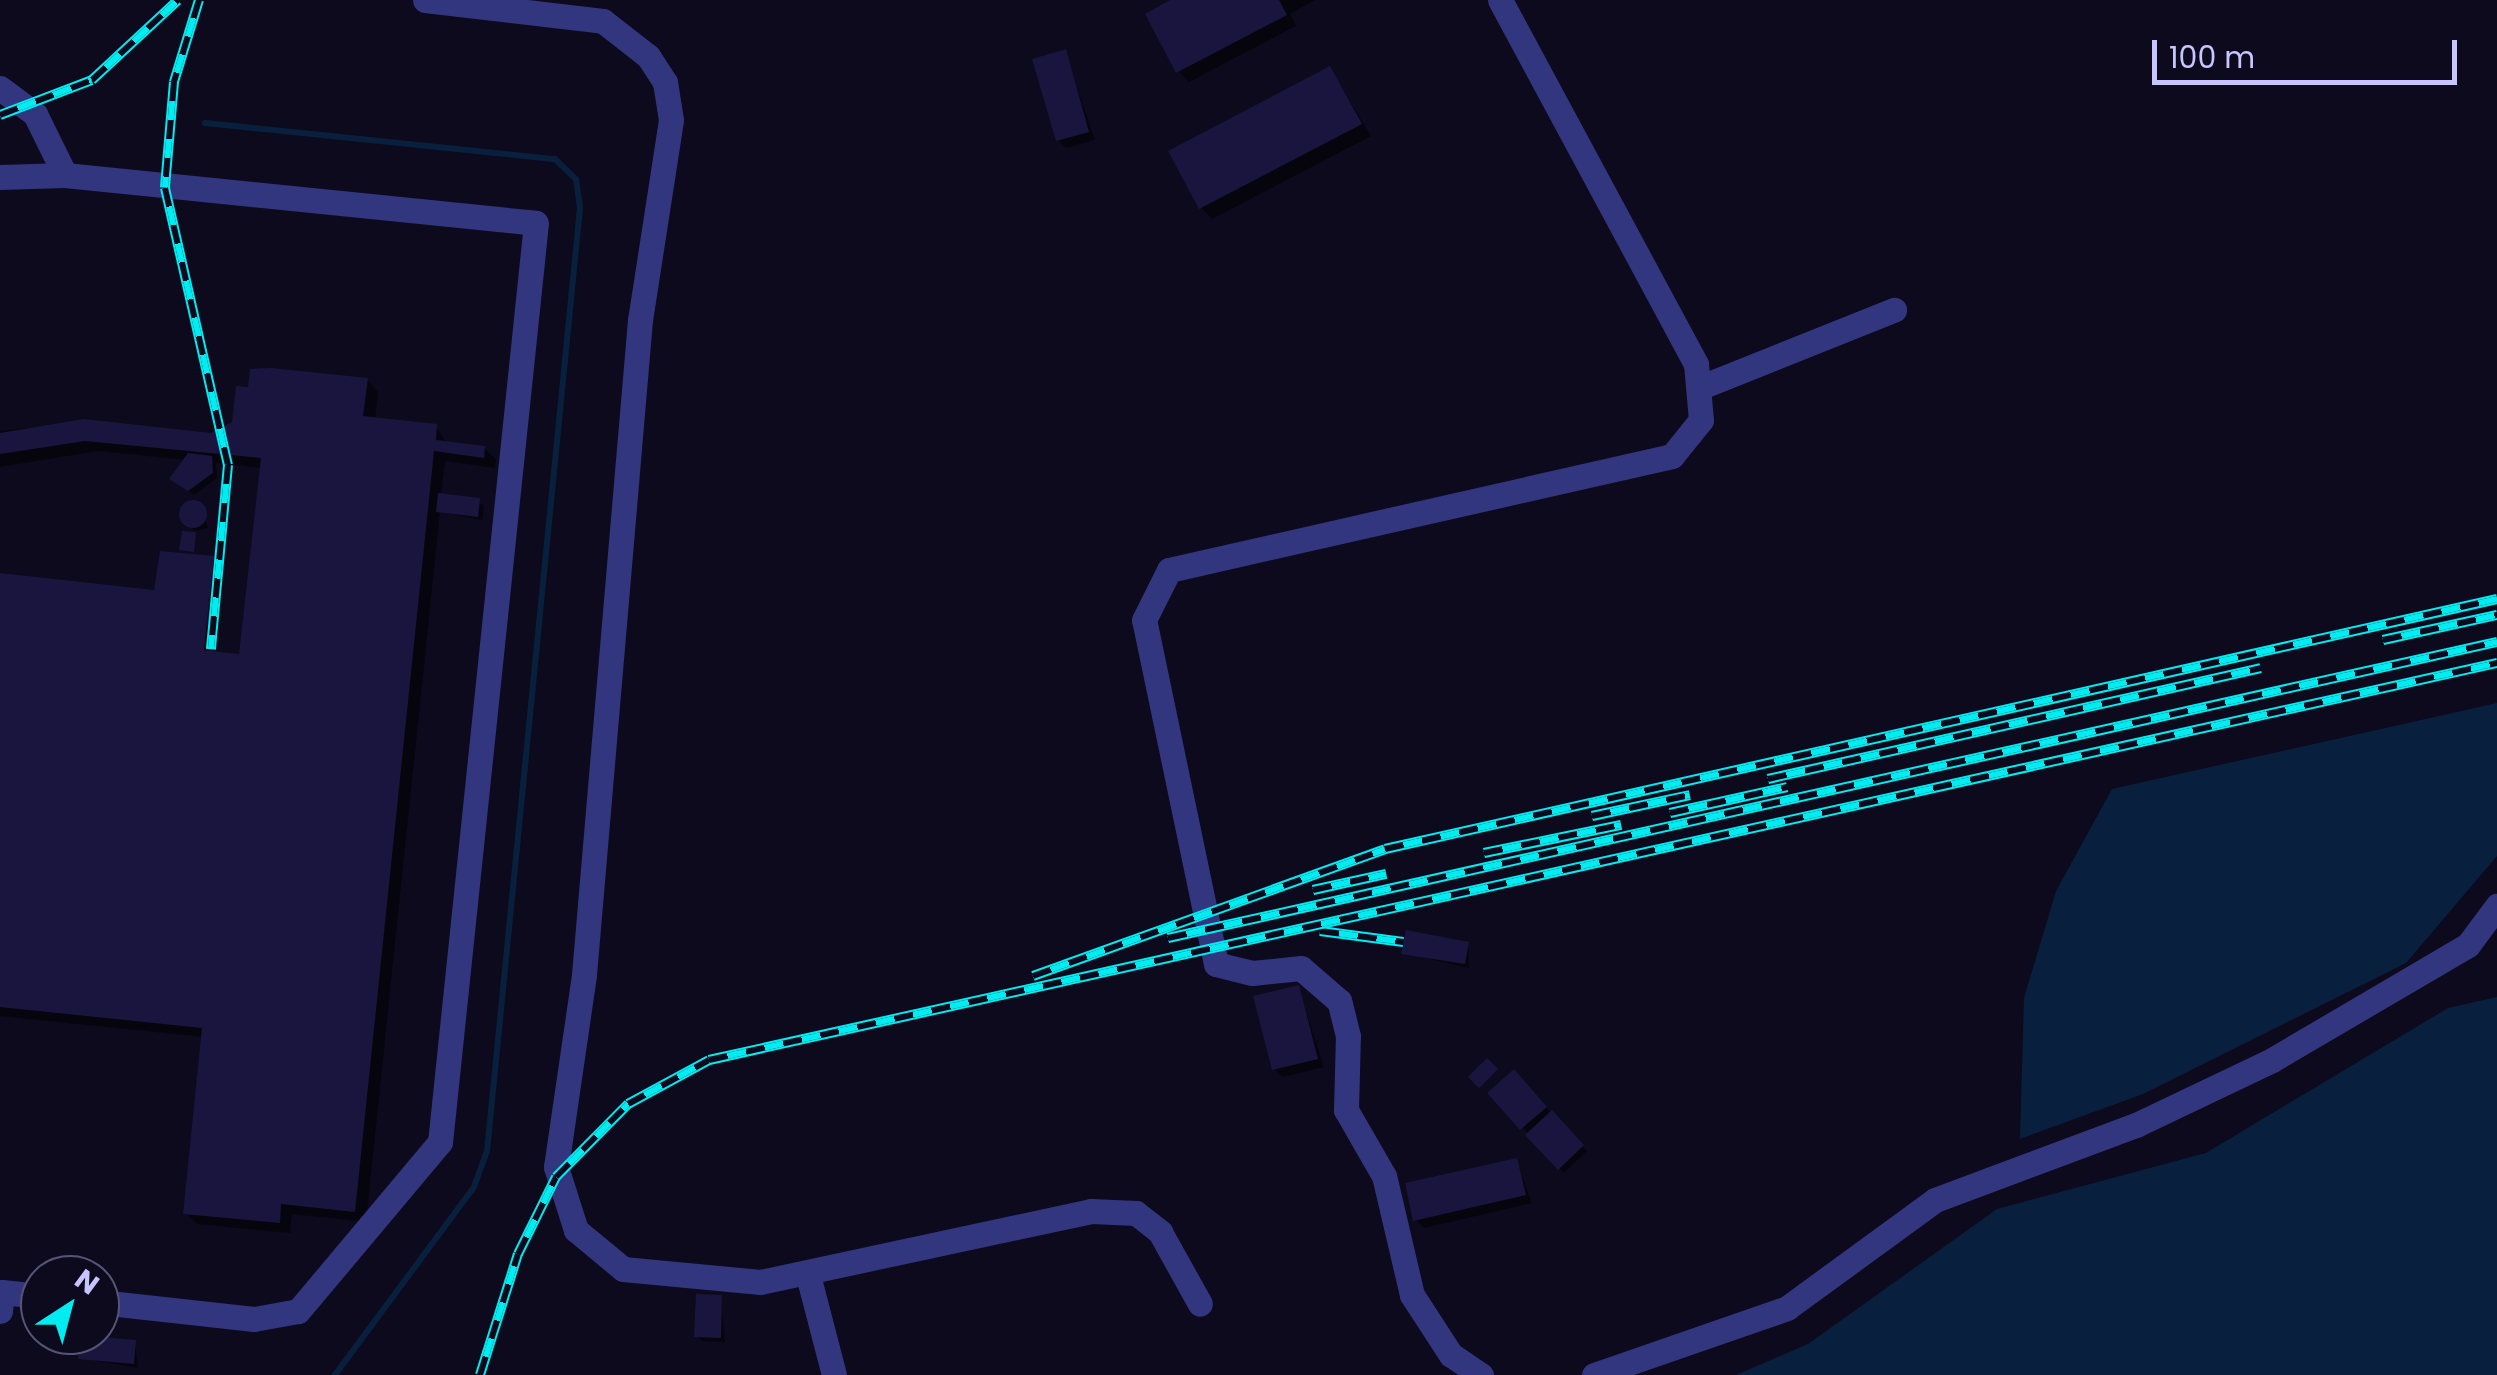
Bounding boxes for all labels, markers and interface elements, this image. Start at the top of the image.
scale bar [2157,20,2462,82]
text: 100 m [2169,36,2255,79]
north arrow [20,1255,120,1355]
text: N [67,1260,107,1304]

